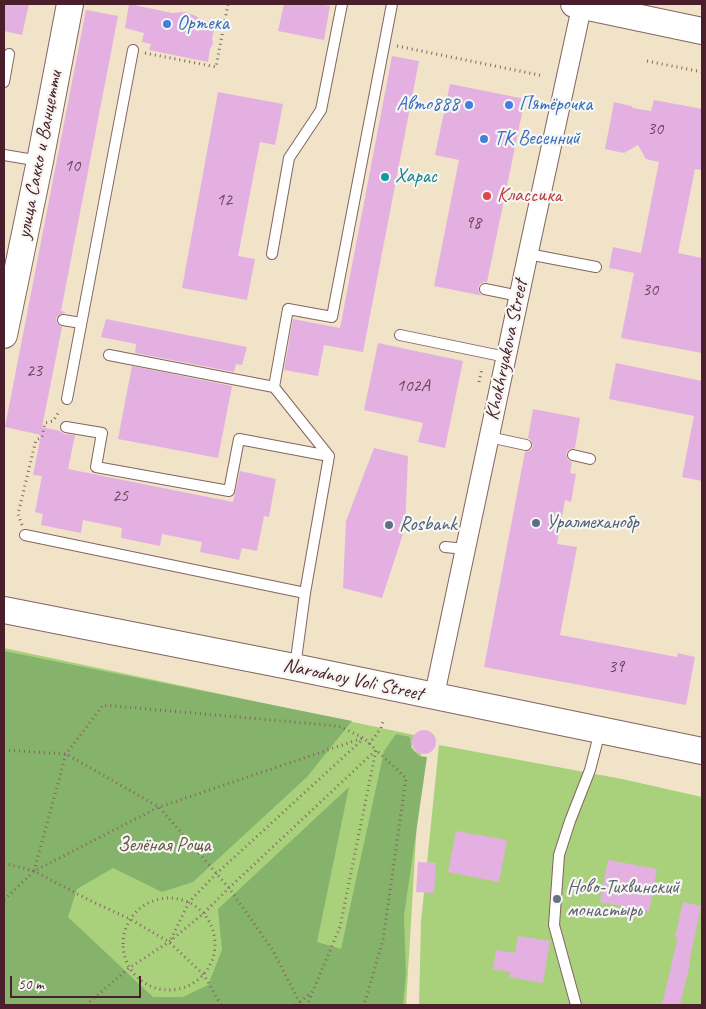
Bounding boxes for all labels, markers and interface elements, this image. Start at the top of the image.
place label: Ортека [177,12,229,36]
marker: Ортека [161,18,173,30]
street label: улица Сакко и Ванцетти [12,69,68,241]
place label: Авто888 [397,93,459,117]
place label: Пятёрочка [519,93,592,117]
marker: Авто888 [463,99,475,111]
marker: Пятёрочка [503,99,515,111]
house number: 30 [647,118,663,140]
place label: ТК Весенний [494,127,580,151]
marker: ТК Весенний [478,133,490,145]
house number: 10 [64,155,80,177]
place label: Харас [395,165,437,189]
marker: Харас [379,171,391,183]
place label: Классика [497,184,562,208]
house number: 12 [216,189,232,211]
marker: Классика [481,190,493,202]
house number: 98 [465,212,481,234]
street label: Khokhryakova Street [480,278,534,422]
house number: 30 [642,279,658,301]
house number: 23 [26,360,42,382]
house number: 102А [396,375,430,397]
house number: 25 [112,485,128,507]
place label: Уралмеханобр [546,511,639,535]
place label: Rosbank [399,513,456,537]
marker: Уралмеханобр [530,517,542,529]
marker: Rosbank [383,519,395,531]
street label: Narodnoy Voli Street [281,653,425,707]
house number: 39 [608,656,624,678]
park label: Зелёная Роща [118,834,210,858]
place label: Ново-Тихвинский монастырь [567,876,679,923]
marker: Ново-Тихвинский монастырь [551,893,563,905]
scale bar [12,966,144,998]
text: 50 m [18,975,44,994]

